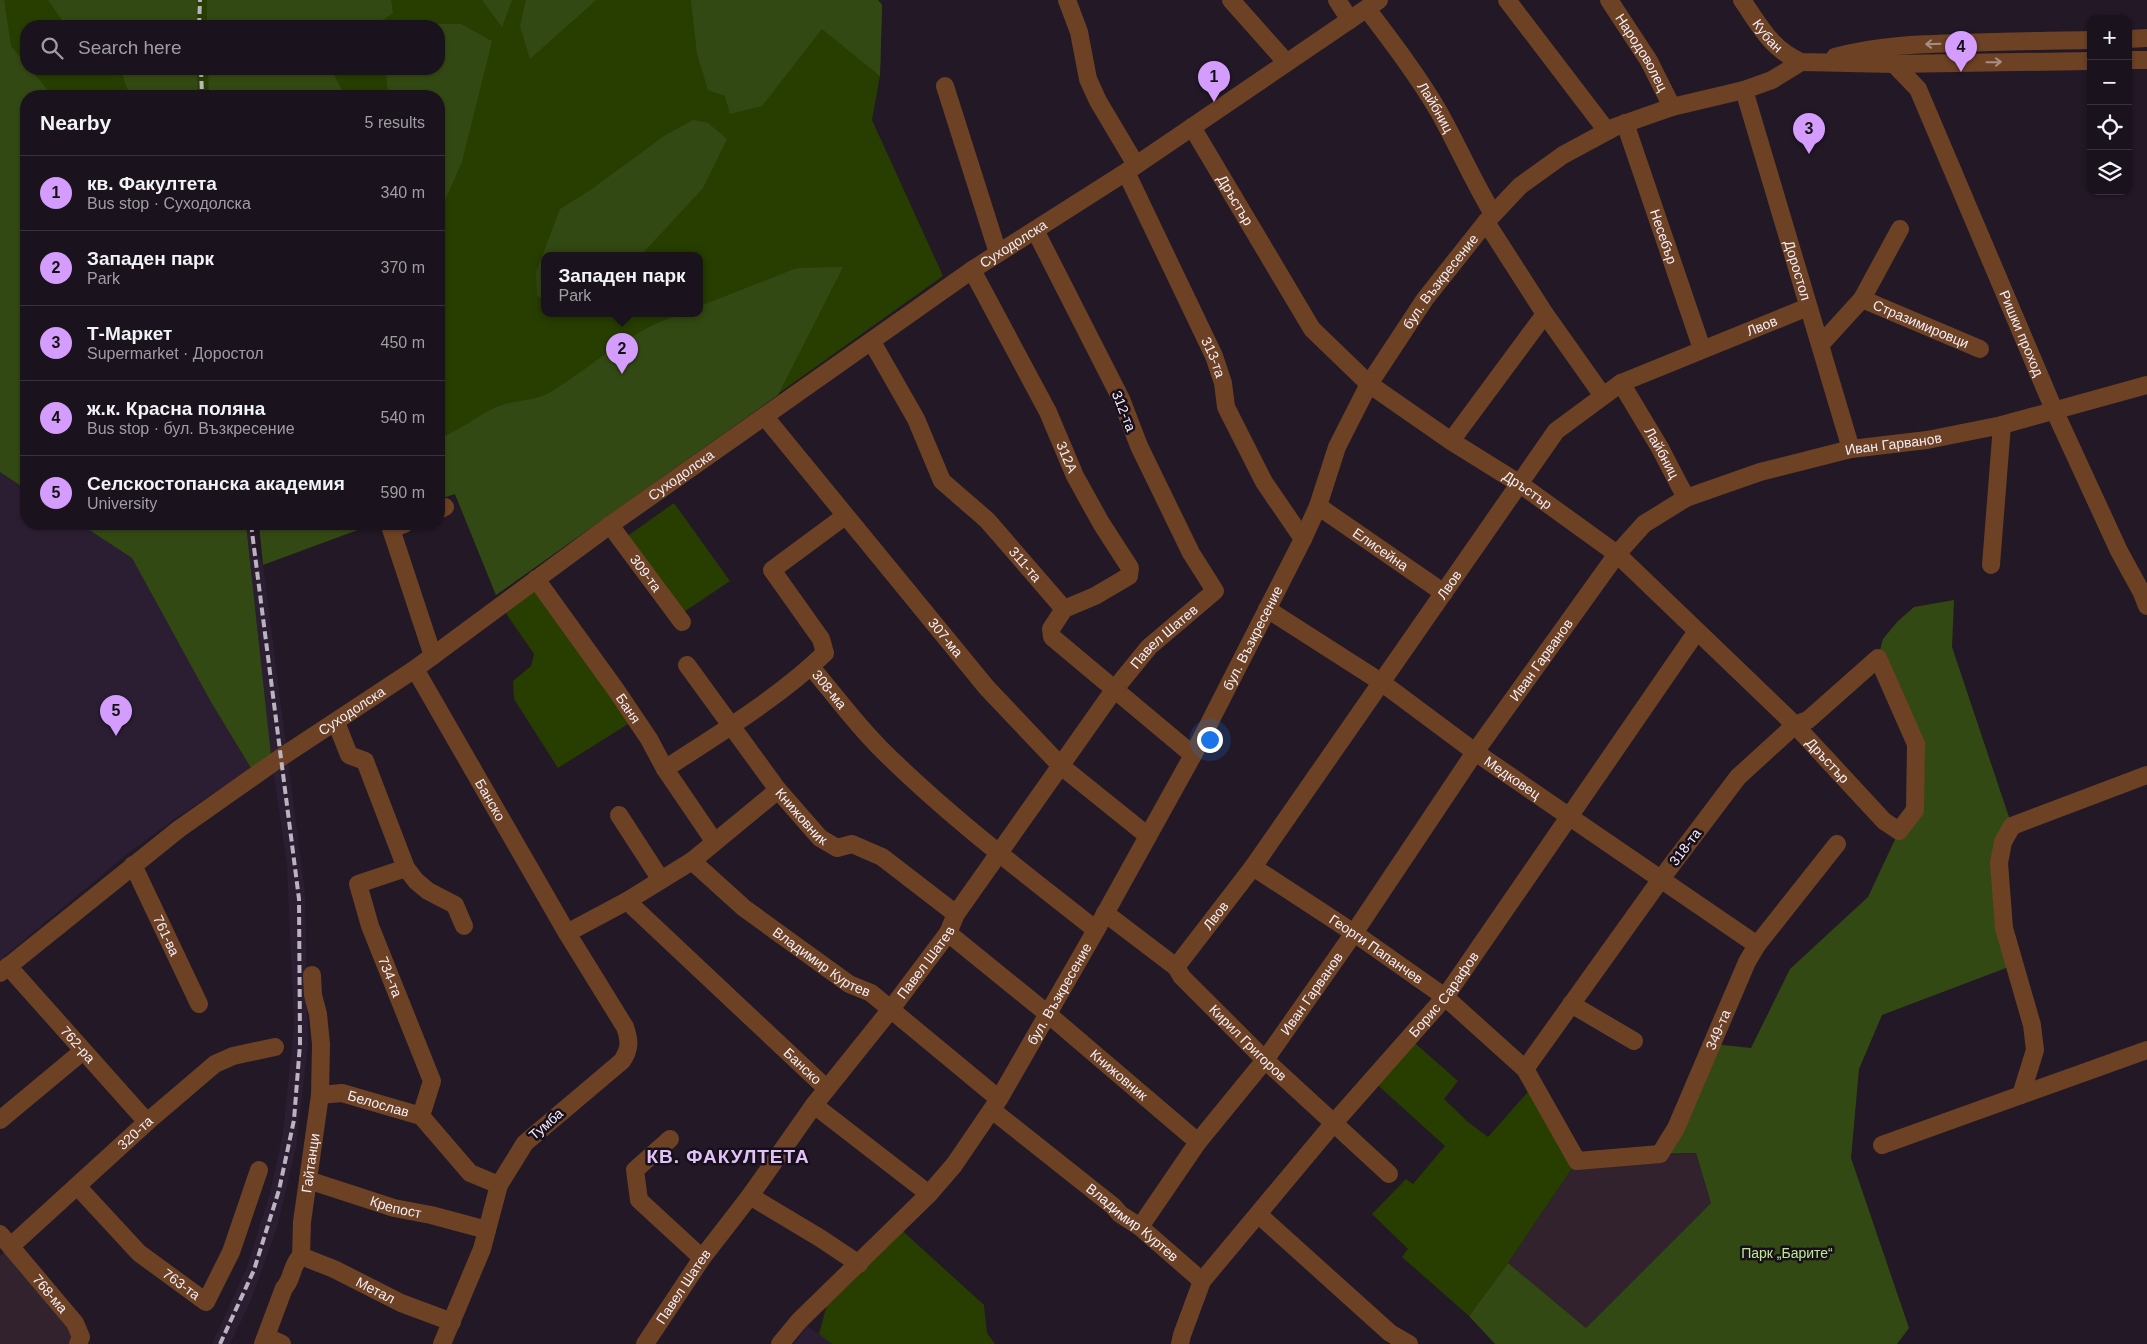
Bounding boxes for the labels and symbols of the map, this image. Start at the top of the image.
street label: Народоволец [1612,11,1671,94]
street label: Кубан [1749,16,1786,56]
pin: 4 [1945,31,1977,72]
one-way arrow [1926,39,1942,48]
one-way arrow [1986,57,2002,67]
pin: 1 [1198,61,1230,102]
street label: Лайбниц [1414,79,1457,136]
pin: 3 [1793,113,1825,154]
street label: Дръстър [1214,172,1257,228]
street label: Несебър [1647,207,1680,266]
street label: Суходолска [977,216,1050,271]
street label: бул. Възкресение [1400,231,1481,332]
street label: Доростол [1781,238,1814,302]
street label: Ришки проход [1996,288,2047,379]
street label: Стразимировци [1871,297,1971,351]
street label: Лвов [1744,312,1780,339]
pin: 2 [606,333,638,374]
street label: 313-та [1198,334,1229,380]
street label: 312-та [1109,389,1139,434]
street label: Лайбниц [1641,424,1683,481]
street label: Иван Гарванов [1843,429,1943,458]
street label: 312А [1053,439,1081,476]
street label: Суходолска [645,446,717,504]
street label: Дръстър [1500,468,1555,513]
street label: Елисейна [1350,525,1411,574]
street label: 311-та [1006,544,1045,585]
street label: 309-та [627,551,665,595]
street label: Лвов [1434,567,1465,602]
street label: бул. Възкресение [1219,583,1286,693]
street label: Павел Шатев [1127,601,1201,672]
street label: 307-ма [925,615,966,660]
street label: Иван Гарванов [1506,616,1576,704]
street label: 308-ма [809,667,850,712]
street label: Суходолска [315,683,388,739]
street label: Баня [613,691,644,726]
pin: 5 [100,695,132,736]
your location [1197,727,1223,753]
street label: Дръстър [1803,734,1853,786]
street label: Медковец [1481,753,1544,803]
street label: Банско [472,776,509,824]
street label: Книжовник [772,785,831,849]
street label: 318-та [1666,825,1704,869]
street label: Лвов [1200,898,1232,933]
street label: Георги Папанчев [1326,911,1426,987]
street label: 761-ва [150,913,183,959]
street label: Владимир Куртев [770,924,873,1000]
street label: Павел Шатев [894,924,958,1002]
street label: бул. Възкресение [1024,940,1095,1048]
street label: Иван Гарванов [1277,949,1346,1038]
street label: Борис Сарафов [1406,949,1482,1040]
street label: 734-та [375,954,406,1000]
street label: Кирил Григоров [1206,1001,1290,1084]
street label: 349-та [1702,1007,1734,1052]
street label: 762-ра [57,1023,98,1066]
street label: Банско [780,1045,825,1088]
street label: Книжовник [1087,1046,1151,1104]
street label: Белослав [346,1087,411,1120]
street label: Тумба [526,1105,566,1143]
street label: 320-та [114,1113,156,1153]
street label: Гайтанци [298,1132,322,1194]
district label: КВ. ФАКУЛТЕТА [646,1146,810,1167]
street label: Владимир Куртев [1083,1180,1182,1265]
street label: Крепост [368,1193,423,1221]
park label: Парк „Барите“ [1741,1245,1833,1261]
street label: Павел Шатев [653,1246,714,1327]
street label: 763-та [160,1265,203,1303]
street label: 768-ма [29,1271,71,1316]
street label: Метал [353,1274,398,1307]

